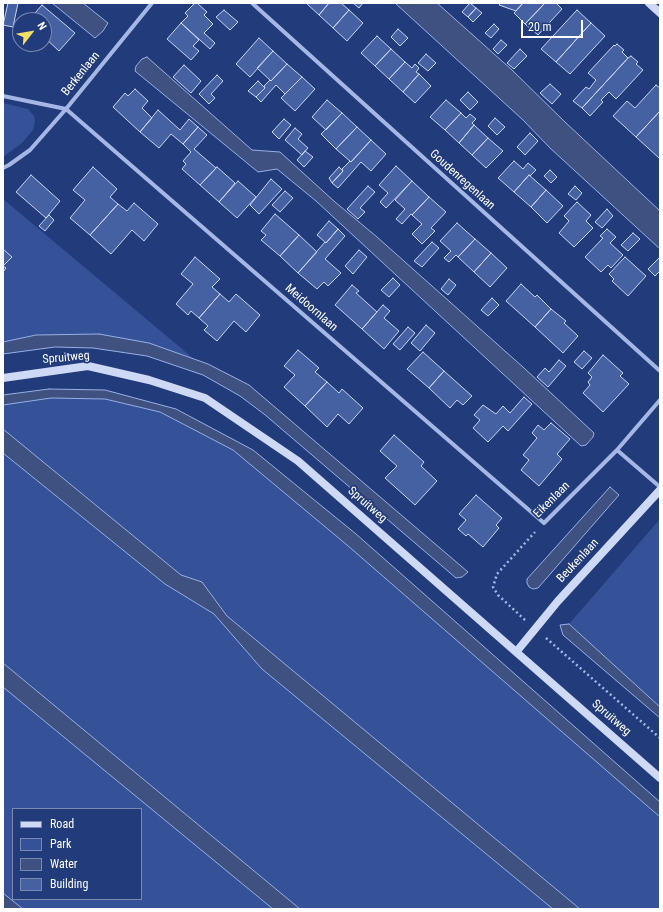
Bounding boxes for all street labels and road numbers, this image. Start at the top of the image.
street label: Berkenlaan [59,49,103,99]
street label: Goudenregenlaan [426,147,498,213]
street label: Meidoornlaan [282,281,340,335]
street label: Spruitweg [42,349,90,367]
street label: Eikenlaan [531,479,573,521]
street label: Spruitweg [344,484,390,526]
street label: Beukenlaan [554,536,602,586]
street label: Spruitweg [588,697,634,739]

